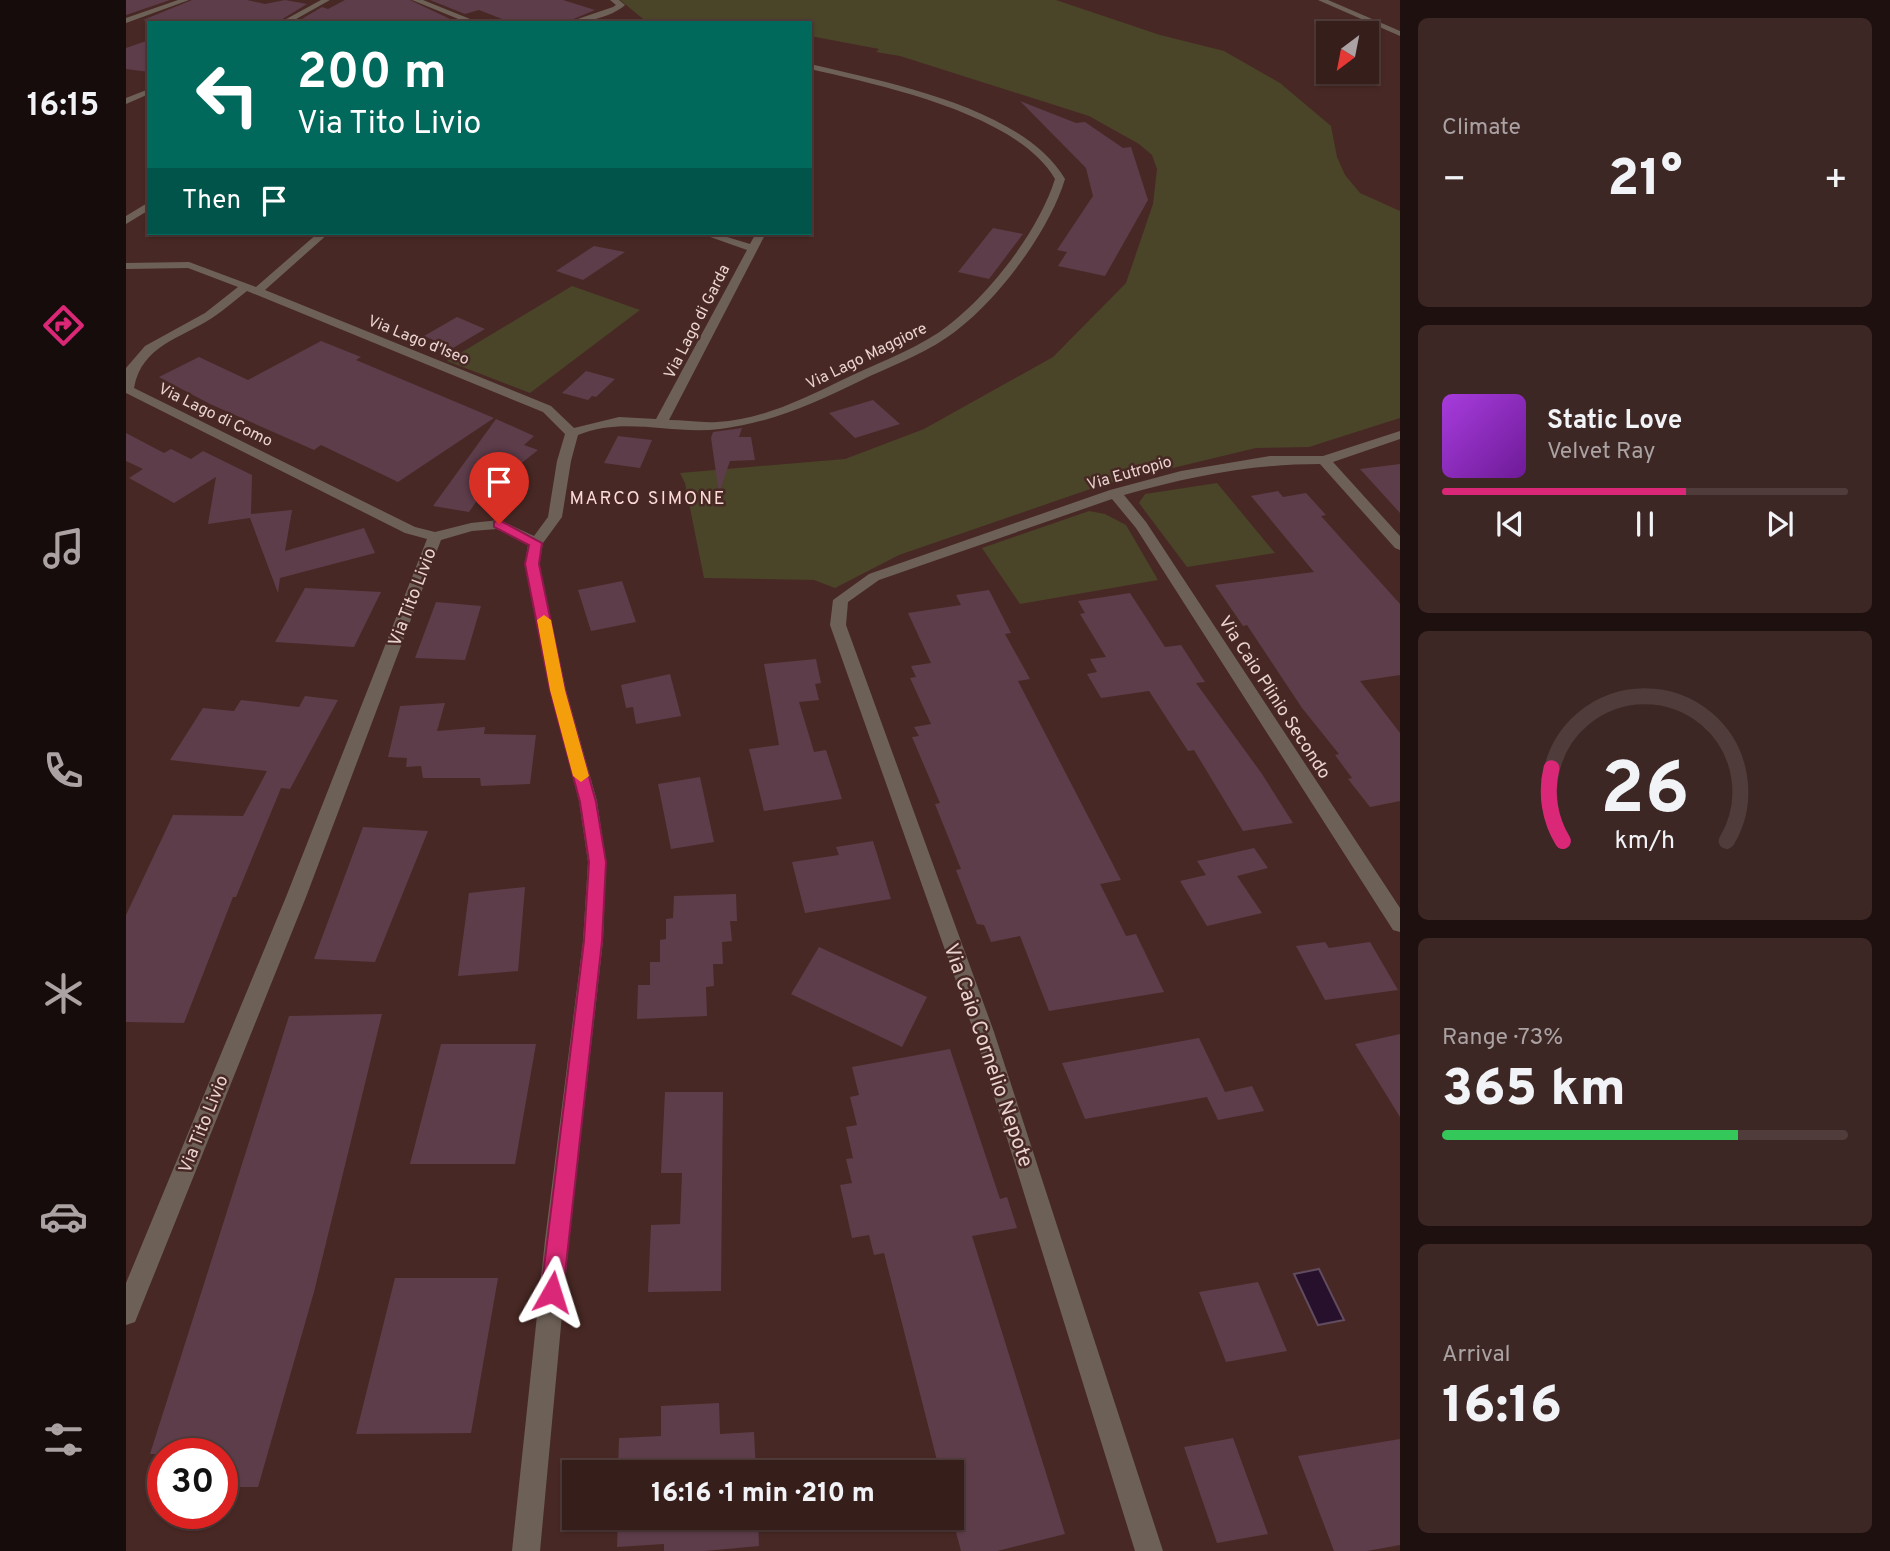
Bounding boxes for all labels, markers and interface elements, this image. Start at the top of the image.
north arrow [1316,21,1379,84]
map controls [1316,21,1379,84]
text: 200 m [297,44,447,106]
icon: left [182,49,273,140]
text: 16:15 [27,87,99,127]
text: Via Tito Livio [297,105,481,145]
text: Climate [1442,114,1521,143]
text: 21° [1608,148,1682,214]
text: − [1442,157,1467,206]
text: + [1823,157,1848,206]
icon: arrive [255,182,293,220]
text: Then [182,185,241,218]
street label: Via Lago di Garda [660,261,735,382]
icon: directions [39,301,88,350]
street label: Via Lago d'Iseo [365,311,472,370]
street label: Via Lago Maggiore [803,319,931,395]
street label: Via Lago di Como [155,379,276,452]
text: Static Love [1547,405,1682,438]
text: Velvet Ray [1547,438,1655,467]
pin [469,452,529,524]
street label: Via Eutropio [1085,452,1174,496]
icon: arrive [480,463,518,501]
district label: MARCO SIMONE [569,488,727,511]
icon: previous [1491,505,1529,543]
icon: pause [1626,505,1664,543]
icon: next [1761,505,1799,543]
icon: music [39,524,88,573]
street label: Via Tito Livio [384,545,443,650]
street label: Via Caio Plinio Secondo [1212,612,1335,784]
icon: phone [39,746,88,795]
text: 26 [1600,748,1690,840]
text: km/h [1615,826,1675,858]
street label: Via Caio Cornelio Nepote [937,940,1039,1171]
icon: climate [39,969,88,1018]
text: Range · 73% [1442,1024,1563,1053]
text: 365 km [1442,1058,1626,1124]
street label: Via Tito Livio [174,1072,234,1177]
icon: car [39,1192,88,1241]
position arrow [515,1255,589,1329]
text: Arrival [1442,1341,1511,1370]
text: 16:16 [1442,1375,1562,1441]
icon: filters [39,1415,88,1464]
speed limit sign: 30 [147,1438,238,1529]
text: 16:16 · 1 min · 210 m [651,1478,875,1511]

